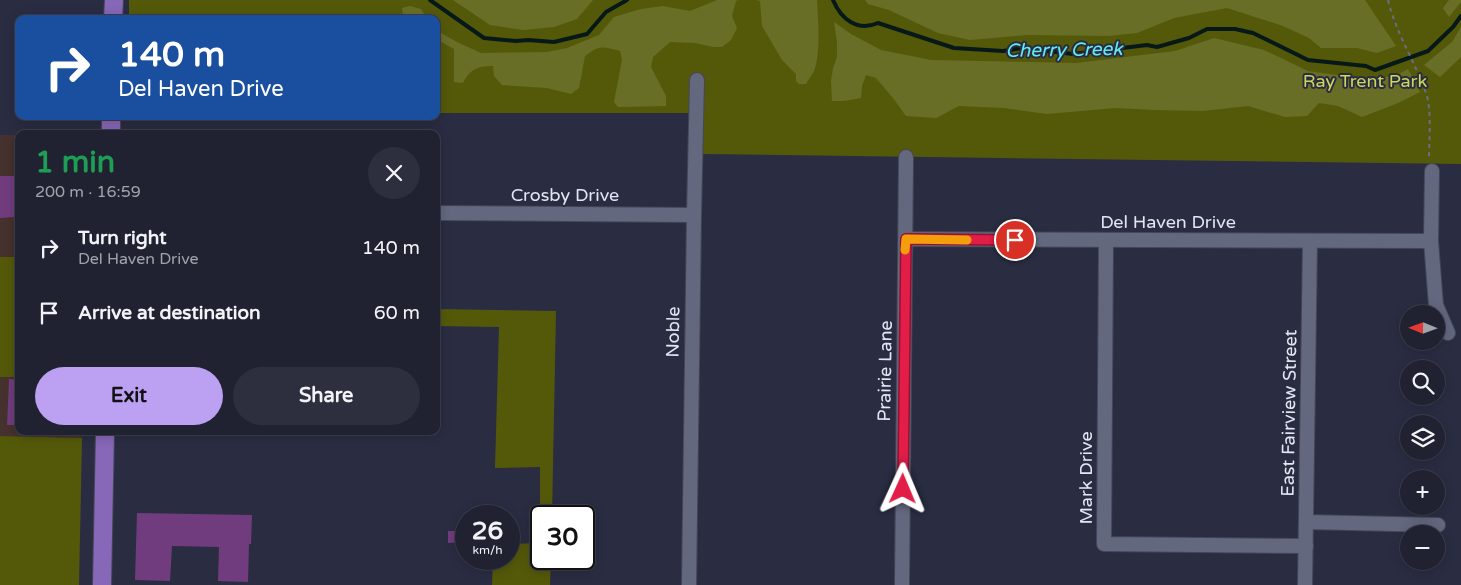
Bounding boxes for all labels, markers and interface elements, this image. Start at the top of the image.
text: 140 m [118,34,225,76]
icon: right [35,35,100,100]
water label: Cherry Creek [1005,38,1124,62]
park label: Ray Trent Park [1303,70,1427,92]
text: Del Haven Drive [118,76,284,102]
text: 1 min [35,144,115,181]
button: close [368,147,420,199]
text: 200 m · 16:59 [35,182,141,202]
street label: Crosby Drive [511,184,619,206]
street label: Del Haven Drive [1100,211,1236,233]
pin [994,219,1036,261]
icon: arrive [1001,226,1029,254]
text: Turn right [78,227,166,249]
icon: right [35,234,63,262]
text: 140 m [362,237,420,259]
text: Del Haven Drive [78,249,199,269]
icon: arrive [35,299,63,327]
text: Arrive at destination [78,302,261,324]
text: 60 m [374,302,420,324]
north arrow [1400,305,1445,350]
map controls [1400,305,1445,570]
street label: Noble [662,306,684,358]
street label: Prairie Lane [873,320,897,422]
street label: East Fairview Street [1277,329,1301,497]
button: search [1400,360,1445,405]
button: Exit [35,367,223,425]
button: Share [233,367,420,425]
button: layers [1400,415,1445,460]
street label: Mark Drive [1075,431,1097,525]
position arrow [876,462,928,514]
button: + [1400,470,1445,515]
speed limit sign: 30 [530,505,595,570]
text: 26 [472,516,503,546]
button: − [1400,525,1445,570]
text: km/h [472,543,503,557]

